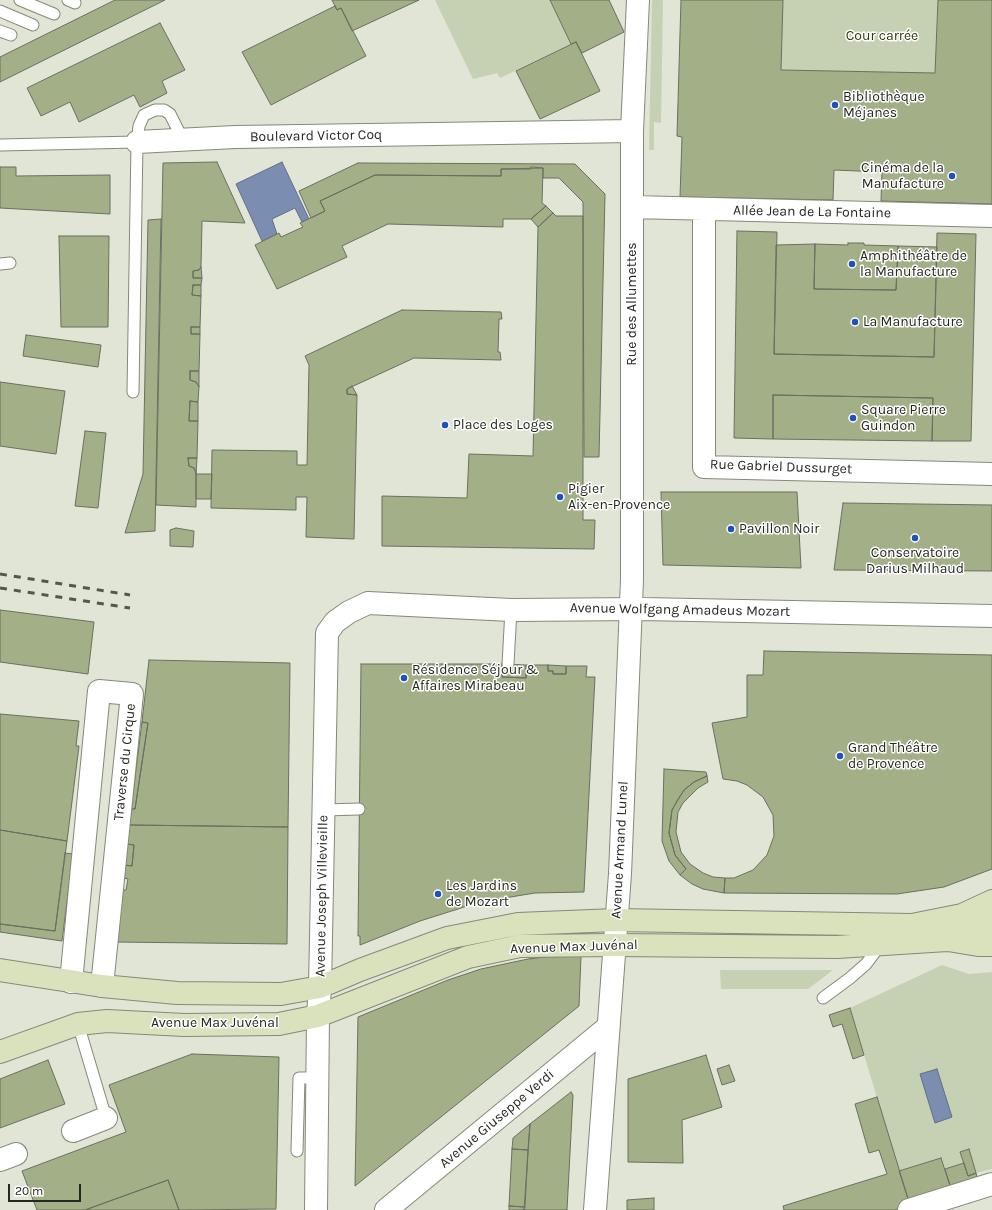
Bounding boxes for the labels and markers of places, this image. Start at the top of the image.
place label: Bibliothèque Méjanes [843,89,925,122]
marker: Bibliothèque Méjanes [830,100,840,110]
place label: Cinéma de la Manufacture [861,160,944,192]
marker: Cinéma de la Manufacture [947,171,957,181]
place label: Amphithéâtre de la Manufacture [860,248,967,280]
marker: Amphithéâtre de la Manufacture [847,259,857,269]
place label: La Manufacture [863,314,963,330]
marker: La Manufacture [850,317,860,327]
place label: Square Pierre Guindon [861,402,946,434]
marker: Square Pierre Guindon [848,413,858,423]
place label: Place des Loges [453,417,553,433]
marker: Place des Loges [440,420,450,430]
place label: Pigier Aix-en-Provence [568,481,670,514]
marker: Pigier Aix-en-Provence [555,492,565,502]
place label: Pavillon Noir [739,521,819,537]
marker: Pavillon Noir [726,524,736,534]
marker: Conservatoire Darius Milhaud [910,533,920,543]
place label: Conservatoire Darius Milhaud [866,545,964,578]
place label: Résidence Séjour & Affaires Mirabeau [412,662,538,694]
marker: Résidence Séjour & Affaires Mirabeau [399,673,409,683]
place label: Grand Théâtre de Provence [848,740,938,772]
marker: Grand Théâtre de Provence [835,751,845,761]
place label: Les Jardins de Mozart [446,878,517,910]
marker: Les Jardins de Mozart [433,889,443,899]

